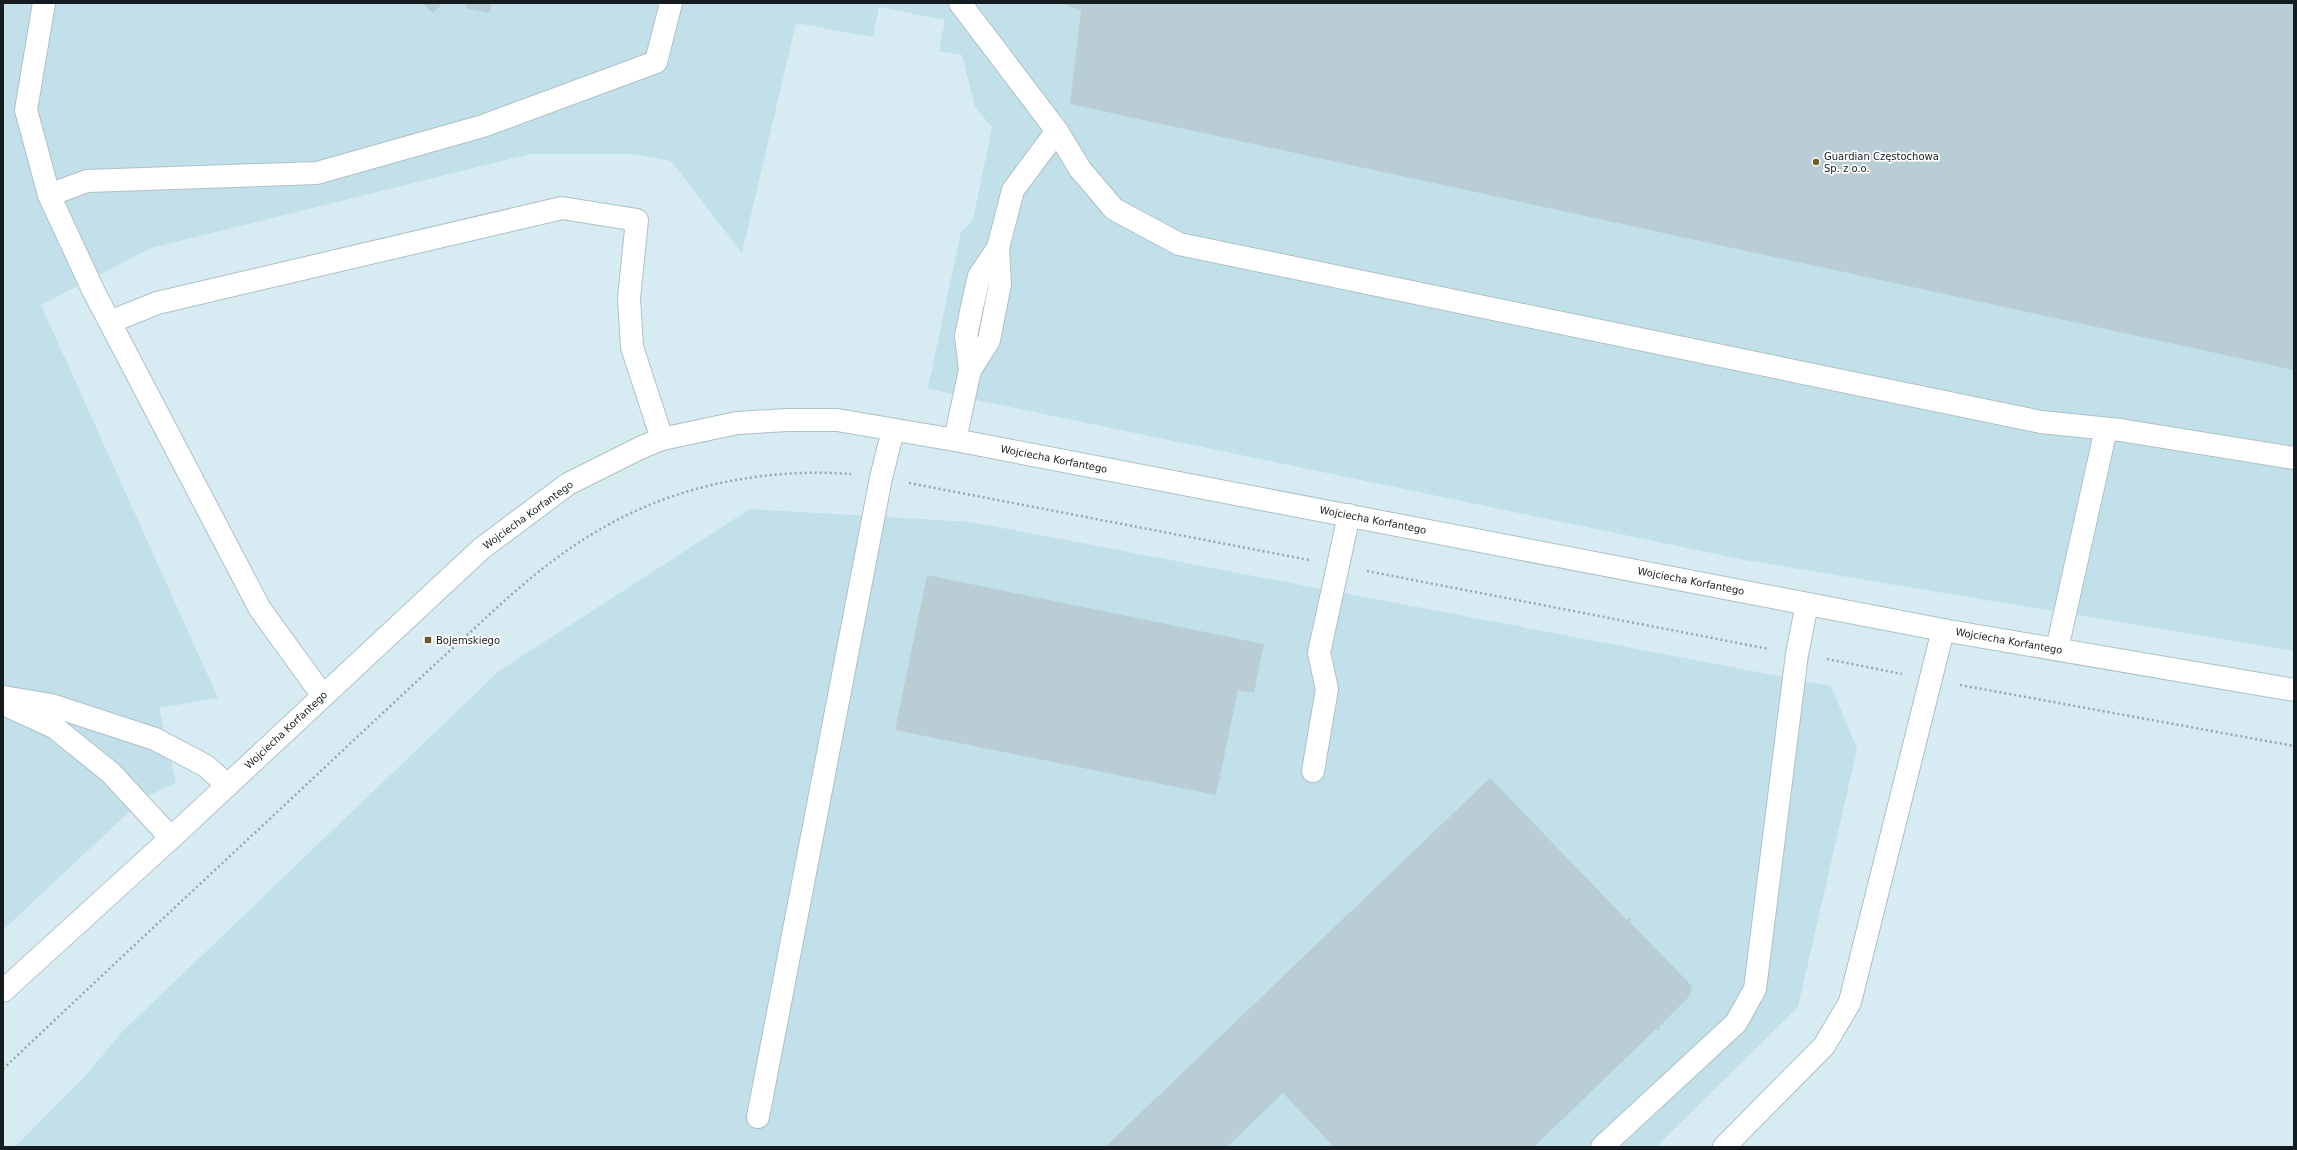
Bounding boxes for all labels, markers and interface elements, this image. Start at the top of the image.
place label: Guardian Częstochowa Sp. z o.o. [1824,151,1939,174]
marker: Guardian Częstochowa Sp. z o.o. [1811,157,1821,167]
street label: Wojciecha Korfantego [1000,443,1108,475]
street label: Wojciecha Korfantego [481,479,575,551]
street label: Wojciecha Korfantego [1319,504,1427,536]
street label: Wojciecha Korfantego [1637,565,1745,597]
street label: Wojciecha Korfantego [1955,626,2063,656]
marker: Bojemskiego [423,635,433,645]
place label: Bojemskiego [436,635,500,646]
street label: Wojciecha Korfantego [243,689,329,771]

